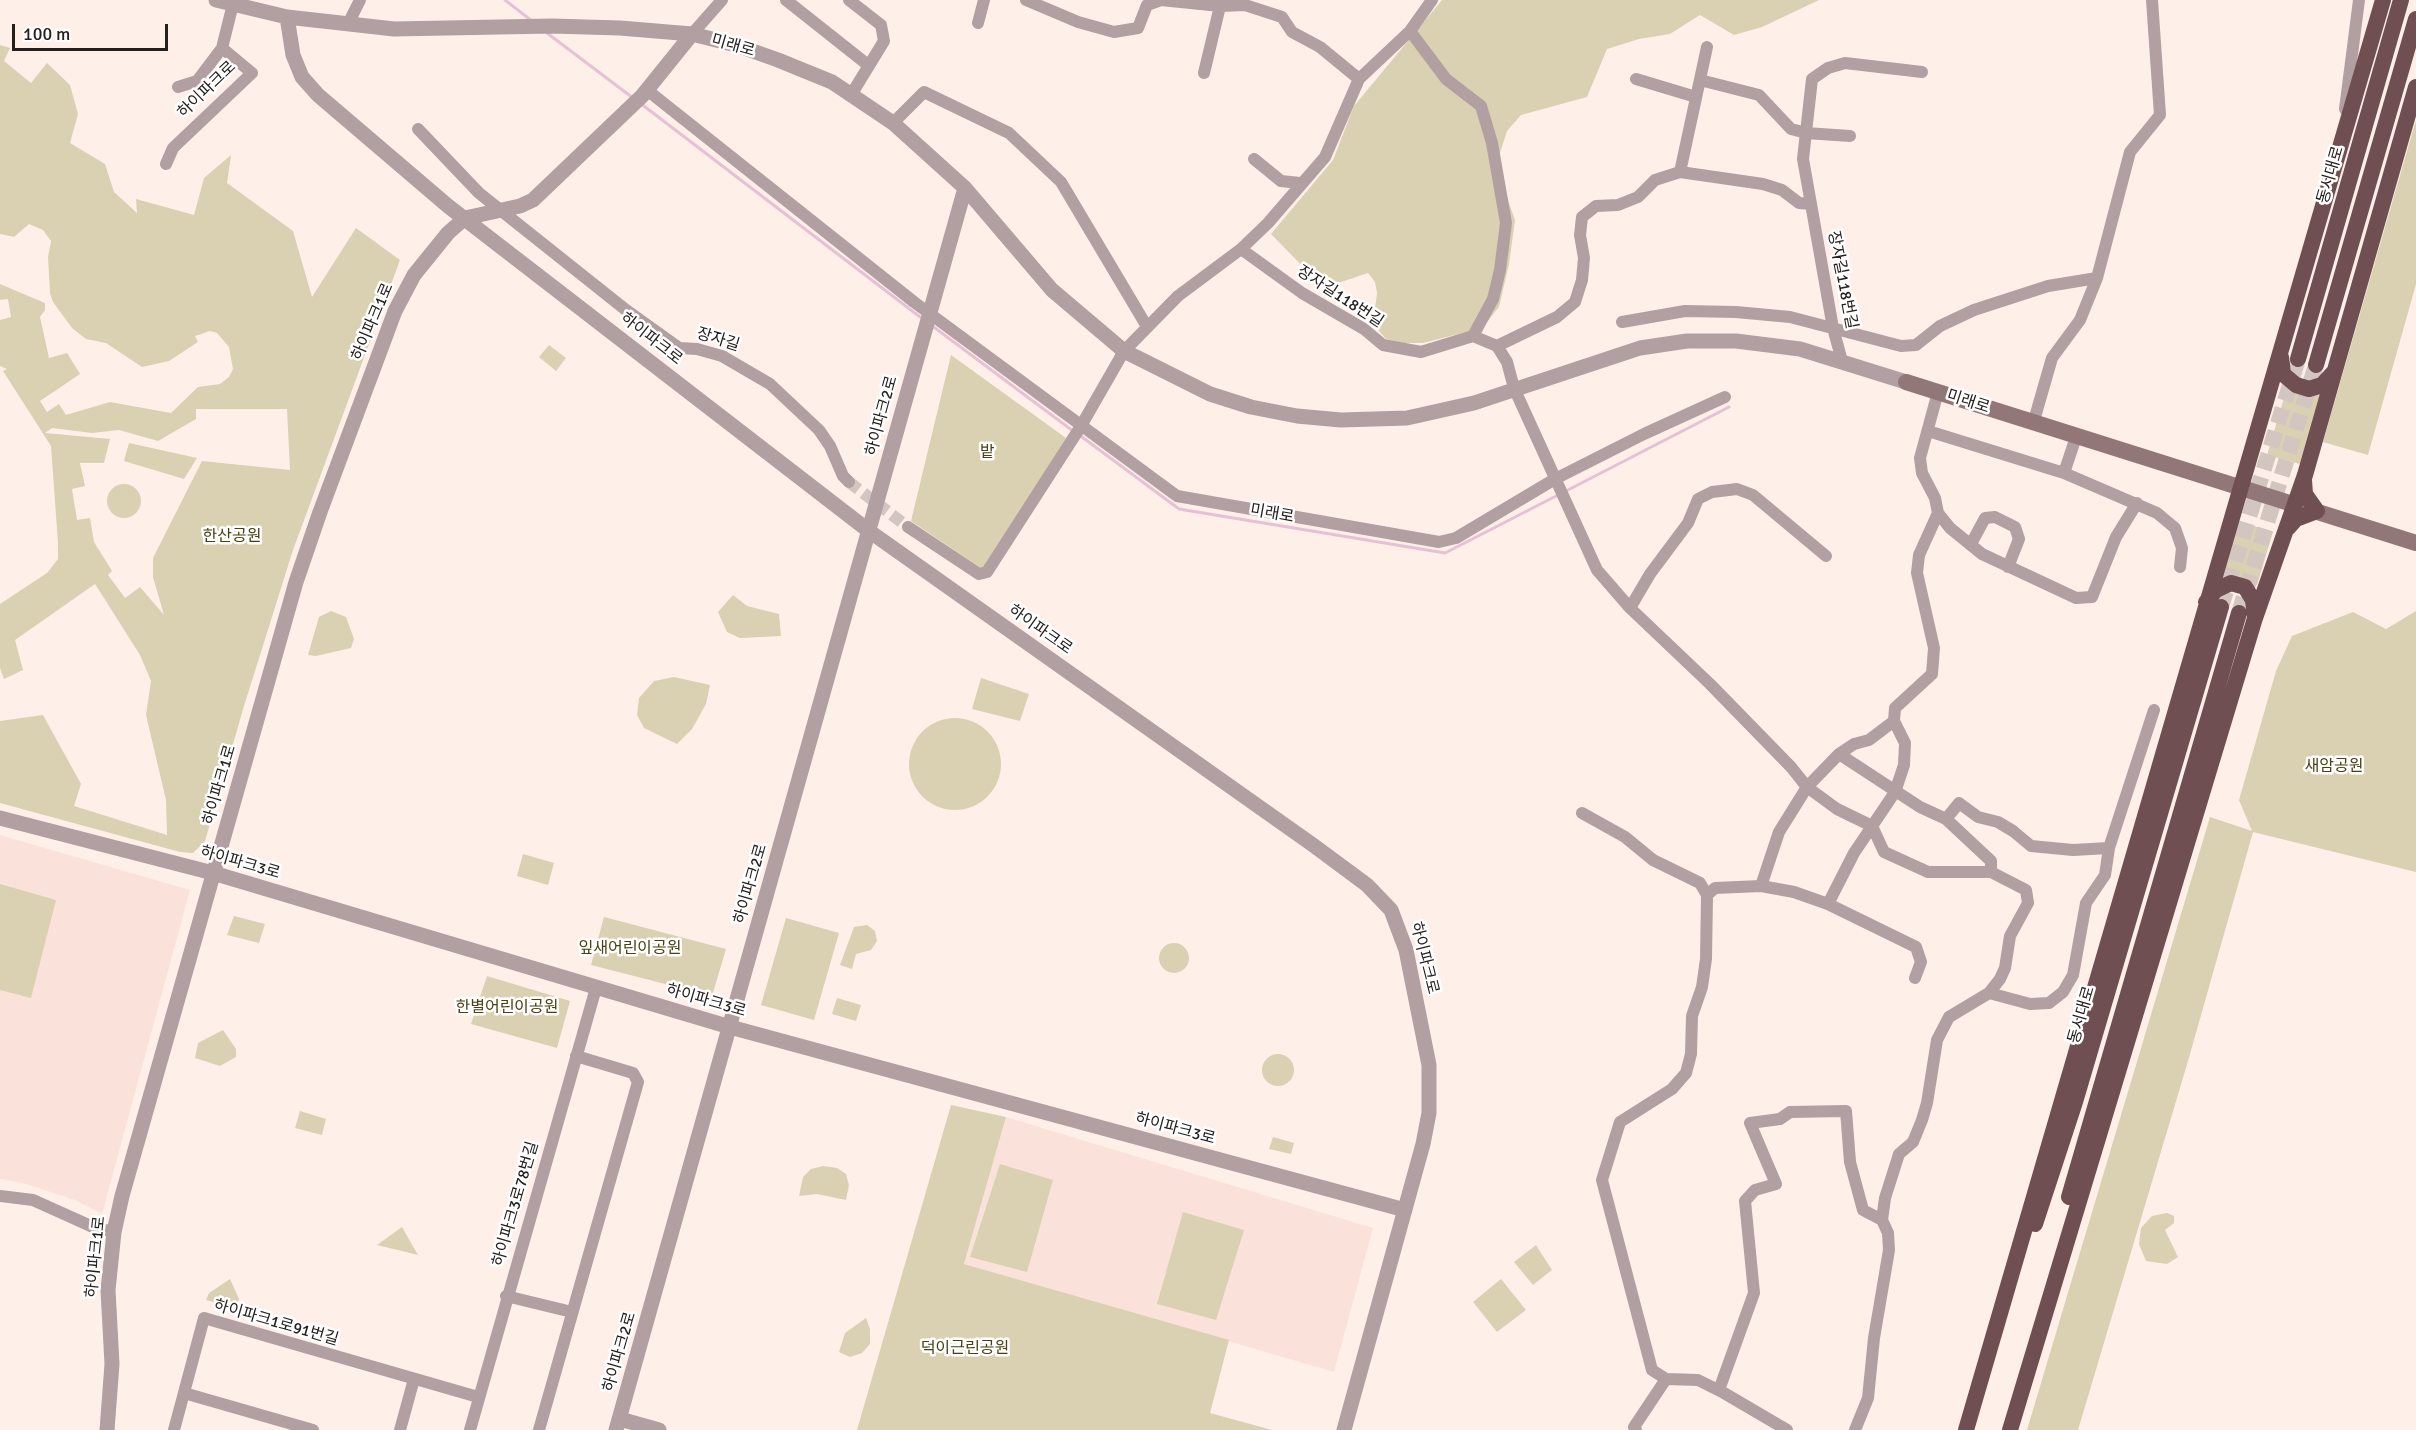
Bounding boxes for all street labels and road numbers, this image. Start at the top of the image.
street label: 미래로 [709,31,757,61]
street label: 하이파크로 [174,58,240,122]
street label: 동서대로 [2314,144,2348,206]
street label: 장자길118번길 [1823,229,1861,331]
street label: 장자길118번길 [1293,262,1387,332]
street label: 하이파크1로 [348,280,398,364]
street label: 하이파크로 [616,309,686,369]
street label: 장자길 [694,324,742,356]
street label: 하이파크2로 [862,374,902,458]
street label: 미래로 [1944,386,1992,418]
street label: 미래로 [1249,501,1295,527]
street label: 하이파크로 [1004,601,1076,659]
street label: 하이파크1로 [199,743,241,827]
street label: 하이파크3로 [198,842,282,884]
street label: 하이파크2로 [730,842,772,926]
street label: 하이파크로 [1406,920,1442,996]
street label: 하이파크3로 [664,980,748,1022]
street label: 동서대로 [2065,984,2099,1046]
street label: 하이파크3로 [1133,1109,1217,1149]
street label: 하이파크3로78번길 [489,1139,543,1269]
street label: 하이파크1로 [82,1215,110,1299]
street label: 하이파크1로91번길 [211,1296,341,1350]
street label: 하이파크2로 [599,1310,641,1394]

